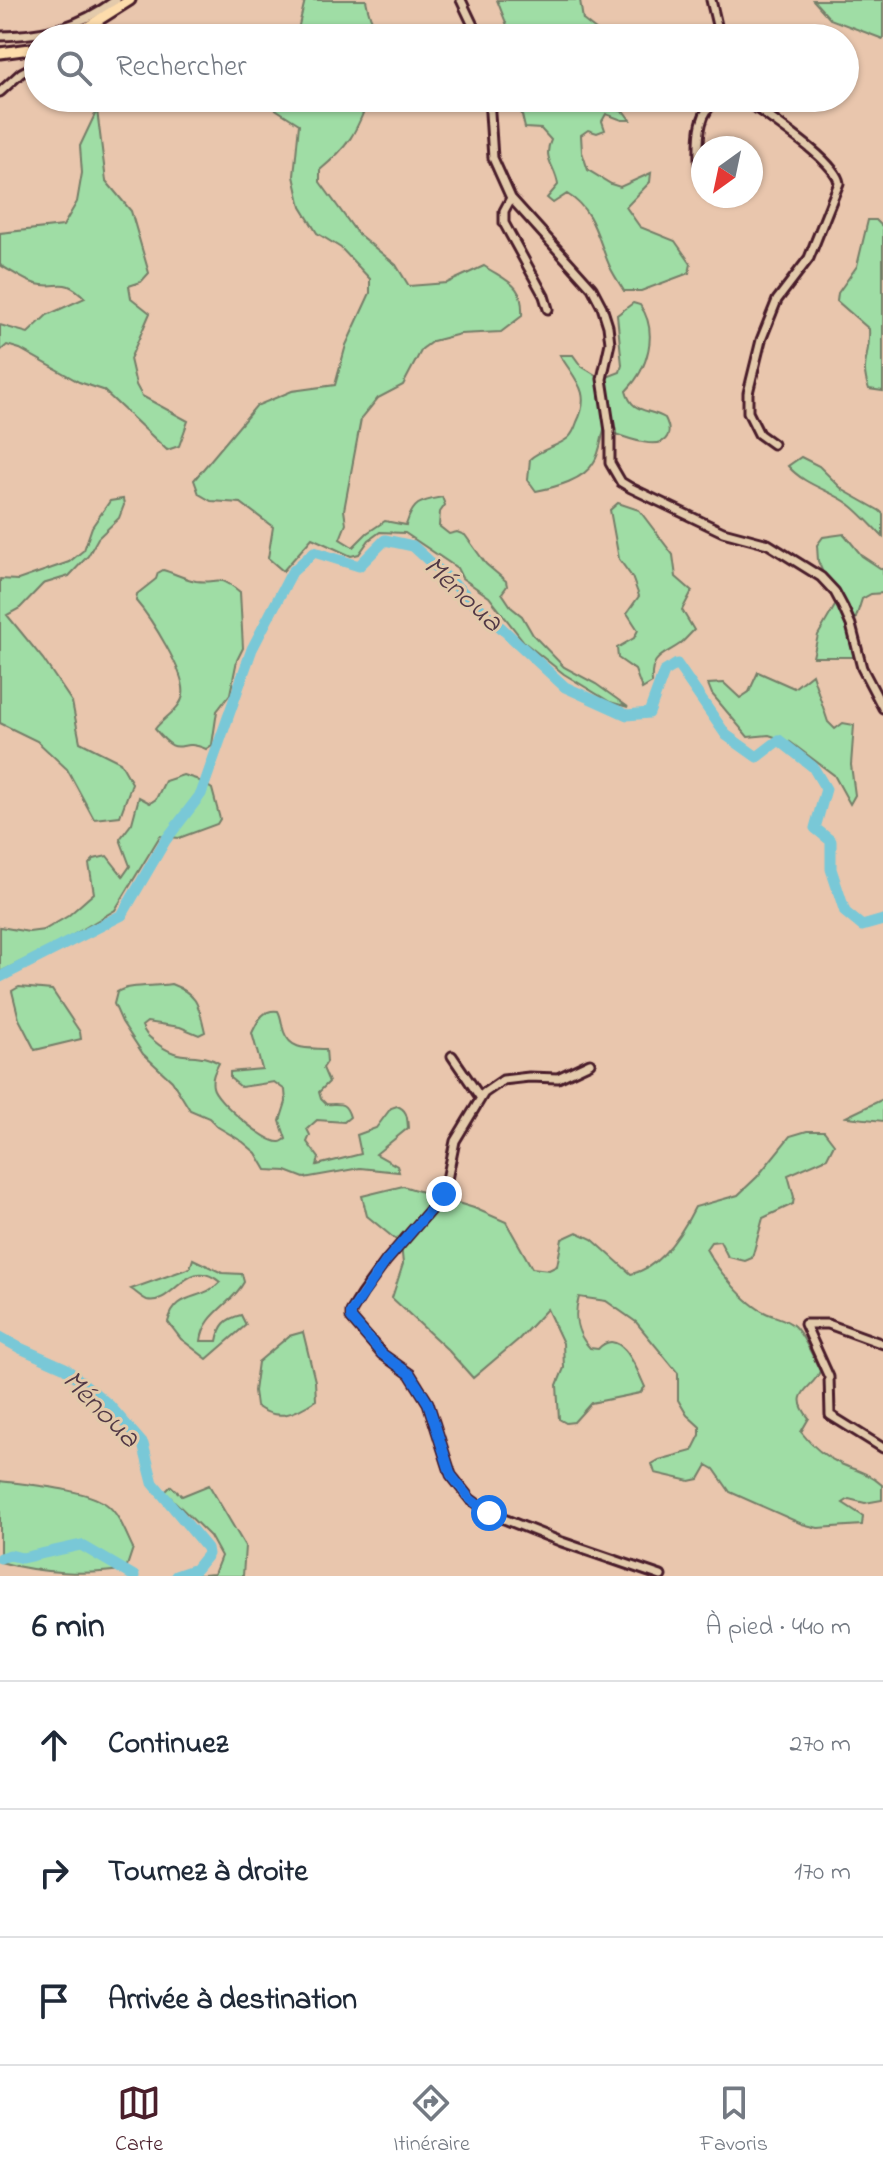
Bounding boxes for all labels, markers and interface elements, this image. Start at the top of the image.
search box [24,24,859,112]
icon: search [52,46,96,90]
text: Rechercher [116,46,247,90]
north arrow [691,136,763,208]
water label: Ménoua [412,547,512,644]
route end [426,1176,462,1212]
water label: Ménoua [51,1361,150,1460]
route start [471,1495,507,1531]
text: 6 min [32,1603,105,1653]
text: À pied · 440 m [706,1609,851,1647]
icon: ahead [32,1723,76,1767]
text: Continuez [108,1723,228,1767]
text: 270 m [789,1726,851,1764]
icon: right [32,1851,76,1895]
text: Tournez à droite [108,1851,308,1895]
text: 170 m [794,1854,851,1892]
icon: arrive [32,1979,76,2023]
text: Arrivée à destination [108,1979,357,2023]
tab: Carte [115,2081,163,2161]
tab: Itinéraire [393,2081,470,2161]
tab: Favoris [700,2081,768,2161]

